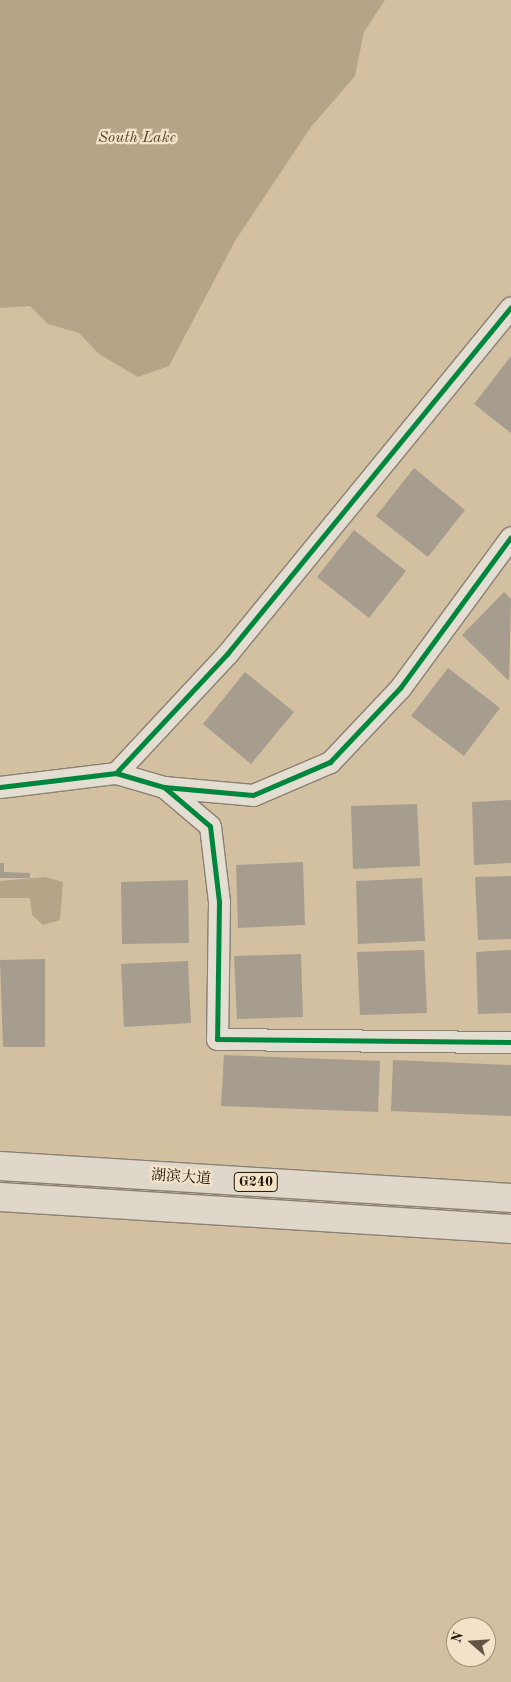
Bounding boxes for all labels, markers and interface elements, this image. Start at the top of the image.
water label: South Lake [98,128,176,148]
street label: 湖滨大道 [150,1167,212,1189]
road number: G240 [234,1170,278,1194]
north arrow [446,1617,496,1667]
text: N [449,1630,466,1645]

